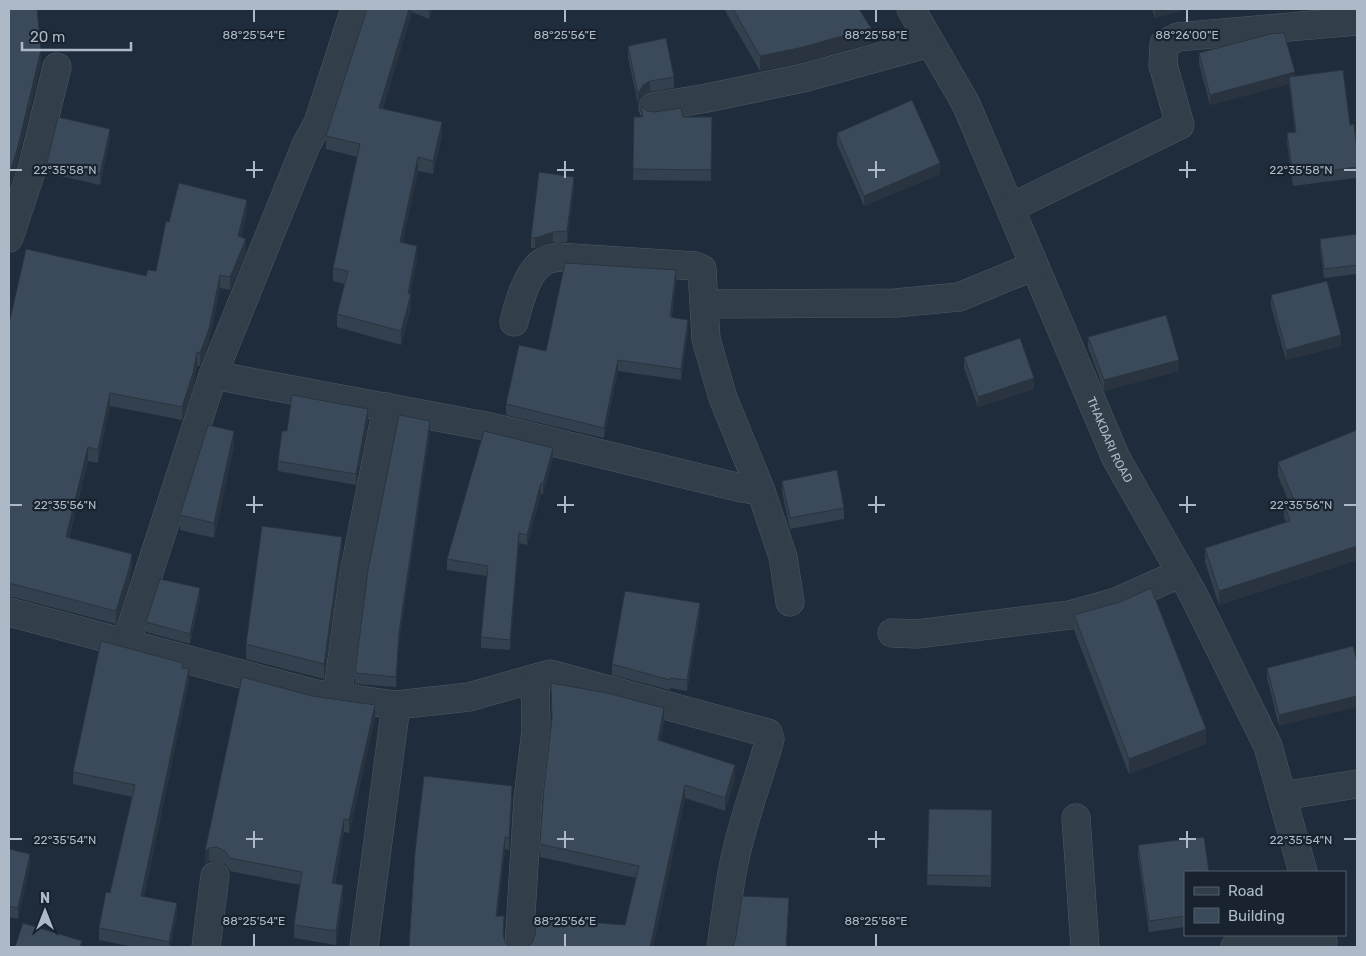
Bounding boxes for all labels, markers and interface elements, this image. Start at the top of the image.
scale bar [22,20,131,52]
text: 20 m [30,28,65,46]
text: 88°25'54"E [223,28,285,42]
text: 88°25'56"E [534,28,596,42]
text: 88°25'58"E [844,28,908,42]
text: 88°26'00"E [1155,28,1219,42]
text: 22°35'58"N [33,163,97,177]
text: 22°35'58"N [1269,163,1333,177]
street label: THAKDARI ROAD [1084,395,1136,485]
text: 22°35'56"N [34,498,96,512]
text: 22°35'56"N [1270,498,1332,512]
text: 22°35'54"N [34,833,96,847]
text: 22°35'54"N [1270,833,1332,847]
legend [1184,871,1346,936]
text: Road [1228,882,1264,900]
north arrow [20,886,70,936]
text: N [40,890,50,907]
text: Building [1228,907,1285,925]
text: 88°25'54"E [223,914,285,928]
text: 88°25'56"E [534,914,596,928]
text: 88°25'58"E [844,914,908,928]

